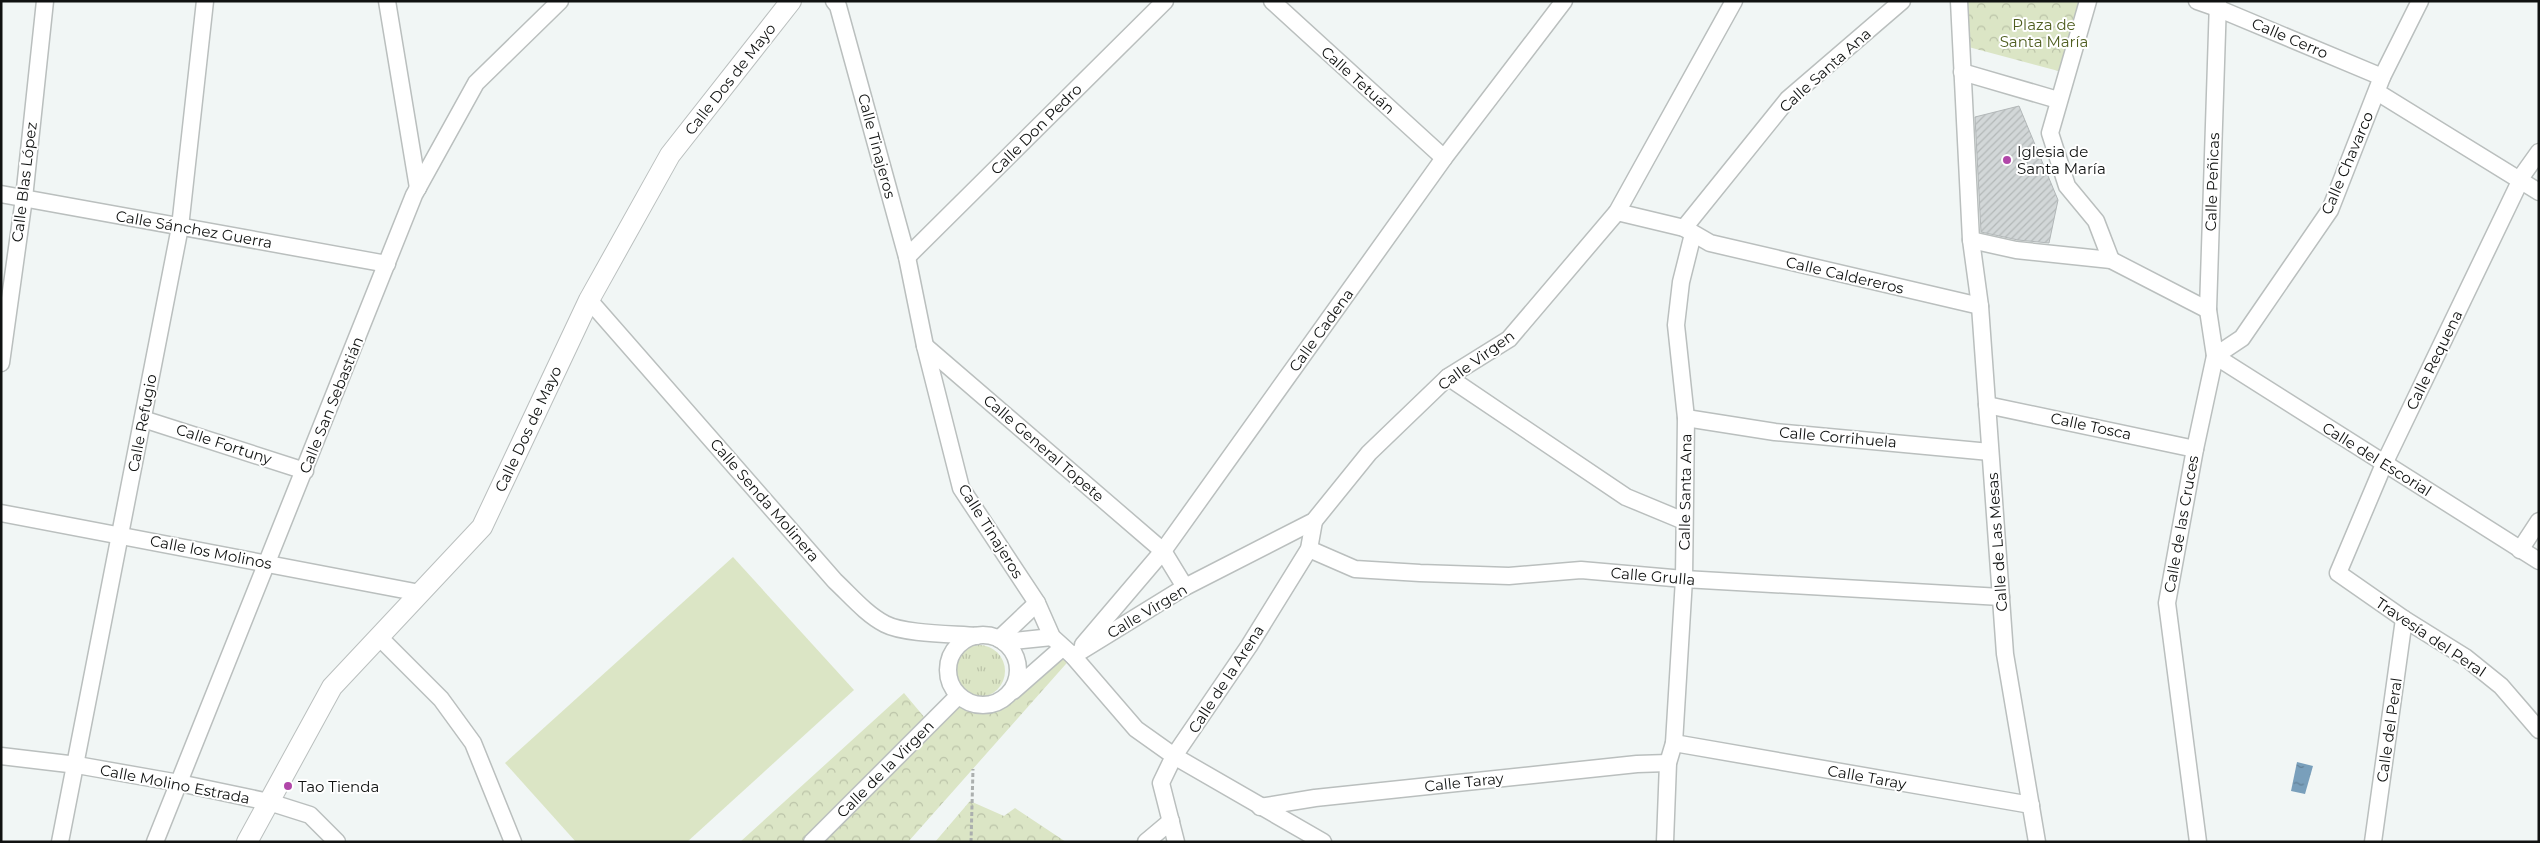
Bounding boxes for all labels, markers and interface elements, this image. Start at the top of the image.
street label: Calle Cerro [2249,13,2331,63]
park label: Plaza de Santa María [2000,15,2088,51]
street label: Calle Dos de Mayo [680,19,780,139]
street label: Calle Santa Ana [1775,24,1875,116]
street label: Calle Tetuán [1317,42,1399,118]
street label: Calle Don Pedro [986,79,1086,179]
street label: Calle Tinajeros [854,91,900,201]
street label: Calle Chavarco [2317,109,2377,217]
street label: Calle Blas López [7,121,41,243]
street label: Calle Peñicas [2201,132,2223,232]
place label: Iglesia de Santa María [2017,142,2106,178]
marker: Iglesia de Santa María [2001,154,2013,166]
street label: Calle Sánchez Guerra [114,206,274,252]
street label: Calle Caldereros [1784,252,1906,298]
street label: Calle Cadena [1285,285,1357,375]
street label: Calle Requena [2402,307,2466,413]
street label: Calle Virgen [1434,326,1518,394]
street label: Calle San Sebastián [295,334,367,476]
street label: Calle Dos de Mayo [490,363,566,495]
street label: Calle Refugio [123,372,161,474]
street label: Calle General Topete [980,390,1108,506]
street label: Calle Tosca [2049,408,2133,444]
street label: Calle del Escorial [2319,418,2435,500]
street label: Calle Fortuny [174,420,275,469]
street label: Calle Corrihuela [1778,422,1898,452]
street label: Calle Santa Ana [1674,433,1696,551]
street label: Calle Senda Molinera [706,434,824,566]
street label: Calle de las Cruces [2160,454,2202,594]
street label: Calle de Las Mesas [1983,472,2011,612]
street label: Calle Tinajeros [954,480,1028,582]
street label: Calle los Molinos [148,531,274,573]
street label: Calle Grulla [1610,563,1696,589]
street label: Calle Virgen [1104,580,1190,642]
street label: Travesía del Peral [2372,593,2490,681]
street label: Calle de la Arena [1184,621,1268,737]
street label: Calle del Peral [2372,676,2406,784]
street label: Calle de la Virgen [832,716,938,822]
street label: Calle Molino Estrada [98,760,252,808]
street label: Calle Taray [1826,761,1909,793]
street label: Calle Taray [1423,768,1505,796]
place label: Tao Tienda [298,777,379,796]
marker: Tao Tienda [282,780,294,792]

